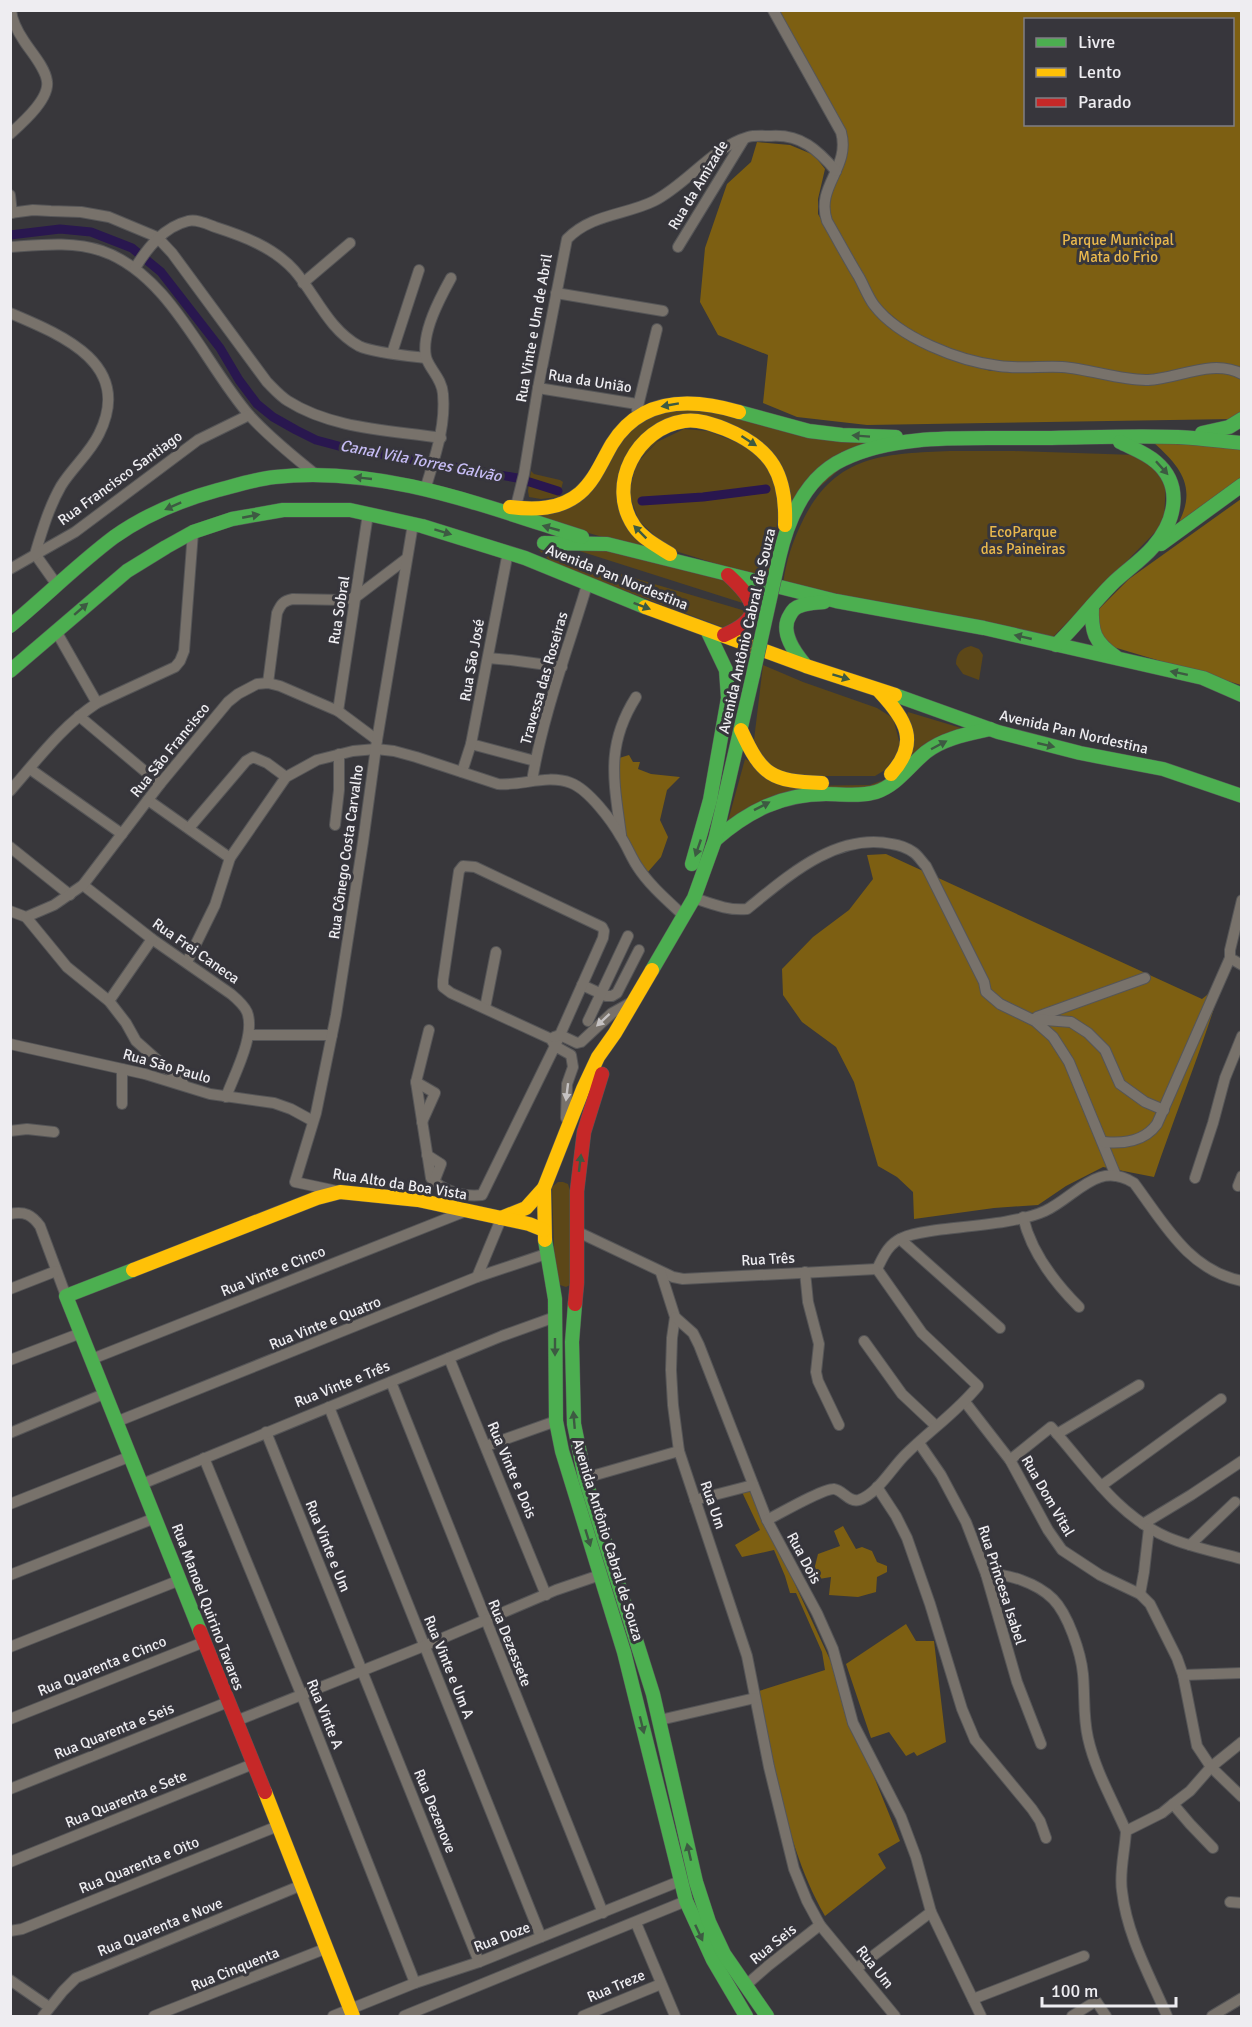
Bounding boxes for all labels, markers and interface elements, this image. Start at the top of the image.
legend [1024,18,1234,126]
text: Livre [1078,31,1115,53]
text: Lento [1078,61,1121,83]
text: Parado [1078,91,1131,113]
street label: Rua da Amizade [664,137,732,233]
park label: Parque Municipal Mata do Frio [1062,231,1174,266]
street label: Rua Vinte e Um de Abril [512,252,556,404]
street label: Rua da União [547,366,633,397]
one-way arrow [661,401,680,410]
street label: Rua Francisco Santiago [54,427,186,529]
one-way arrow [852,431,871,440]
water label: Canal Vila Torres Galvão [338,436,504,487]
one-way arrow [741,436,757,447]
one-way arrow [1155,460,1168,475]
one-way arrow [354,473,373,482]
one-way arrow [164,501,181,510]
one-way arrow [242,511,261,520]
one-way arrow [542,523,560,532]
park label: EcoParque das Paineiras [981,523,1066,558]
one-way arrow [633,524,647,539]
street label: Avenida Antônio Cabral de Souza [715,526,779,736]
one-way arrow [434,528,452,537]
street label: Avenida Pan Nordestina [543,540,691,614]
street label: Rua Sobral [325,574,353,646]
one-way arrow [633,602,651,611]
one-way arrow [73,603,88,616]
street label: Travessa das Roseiras [516,609,572,746]
street label: Rua São José [456,617,488,703]
one-way arrow [1014,632,1032,642]
one-way arrow [1169,667,1188,677]
one-way arrow [832,673,850,682]
street label: Rua São Francisco [126,699,214,801]
street label: Avenida Pan Nordestina [998,706,1150,758]
one-way arrow [930,740,947,750]
one-way arrow [1037,740,1055,750]
street label: Rua Cônego Costa Carvalho [325,763,367,940]
one-way arrow [754,802,771,811]
one-way arrow [692,840,702,858]
street label: Rua Frei Caneca [149,914,243,988]
one-way arrow [596,1013,611,1027]
street label: Rua São Paulo [121,1045,213,1087]
one-way arrow [562,1082,572,1101]
one-way arrow [575,1153,585,1172]
street label: Rua Alto da Boa Vista [331,1164,469,1204]
street label: Rua Vinte e Cinco [218,1242,328,1300]
street label: Rua Três [741,1249,796,1269]
street label: Rua Vinte e Quatro [266,1292,384,1354]
one-way arrow [550,1338,560,1357]
street label: Rua Vinte e Três [292,1357,393,1411]
one-way arrow [569,1411,579,1430]
street label: Rua Vinte e Dois [483,1419,541,1522]
street label: Avenida Antônio Cabral de Souza [569,1437,647,1643]
street label: Rua Dom Vital [1018,1452,1078,1540]
street label: Rua Um [696,1479,730,1532]
street label: Rua Vinte e Um [301,1497,355,1595]
street label: Rua Manoel Quirino Tavares [168,1521,248,1693]
street label: Rua Princesa Isabel [974,1523,1030,1647]
one-way arrow [584,1529,593,1547]
street label: Rua Dois [783,1529,825,1587]
street label: Rua Dezessete [484,1597,536,1689]
street label: Rua Vinte e Um A [420,1613,478,1721]
street label: Rua Quarenta e Cinco [35,1632,169,1700]
street label: Rua Vinte A [303,1676,347,1752]
street label: Rua Quarenta e Seis [51,1699,177,1763]
one-way arrow [637,1716,647,1734]
street label: Rua Quarenta e Sete [62,1766,190,1832]
street label: Rua Dezenove [410,1766,460,1856]
street label: Rua Quarenta e Oito [76,1833,202,1897]
one-way arrow [683,1842,693,1861]
street label: Rua Quarenta e Nove [95,1894,225,1960]
street label: Rua Doze [471,1918,533,1956]
street label: Rua Seis [746,1920,800,1968]
one-way arrow [694,1925,703,1942]
street label: Rua Um [852,1942,898,1992]
street label: Rua Cinquenta [188,1943,282,1995]
street label: Rua Treze [584,1966,648,2006]
scale bar [1042,1970,1176,2008]
text: 100 m [1051,1980,1098,2002]

